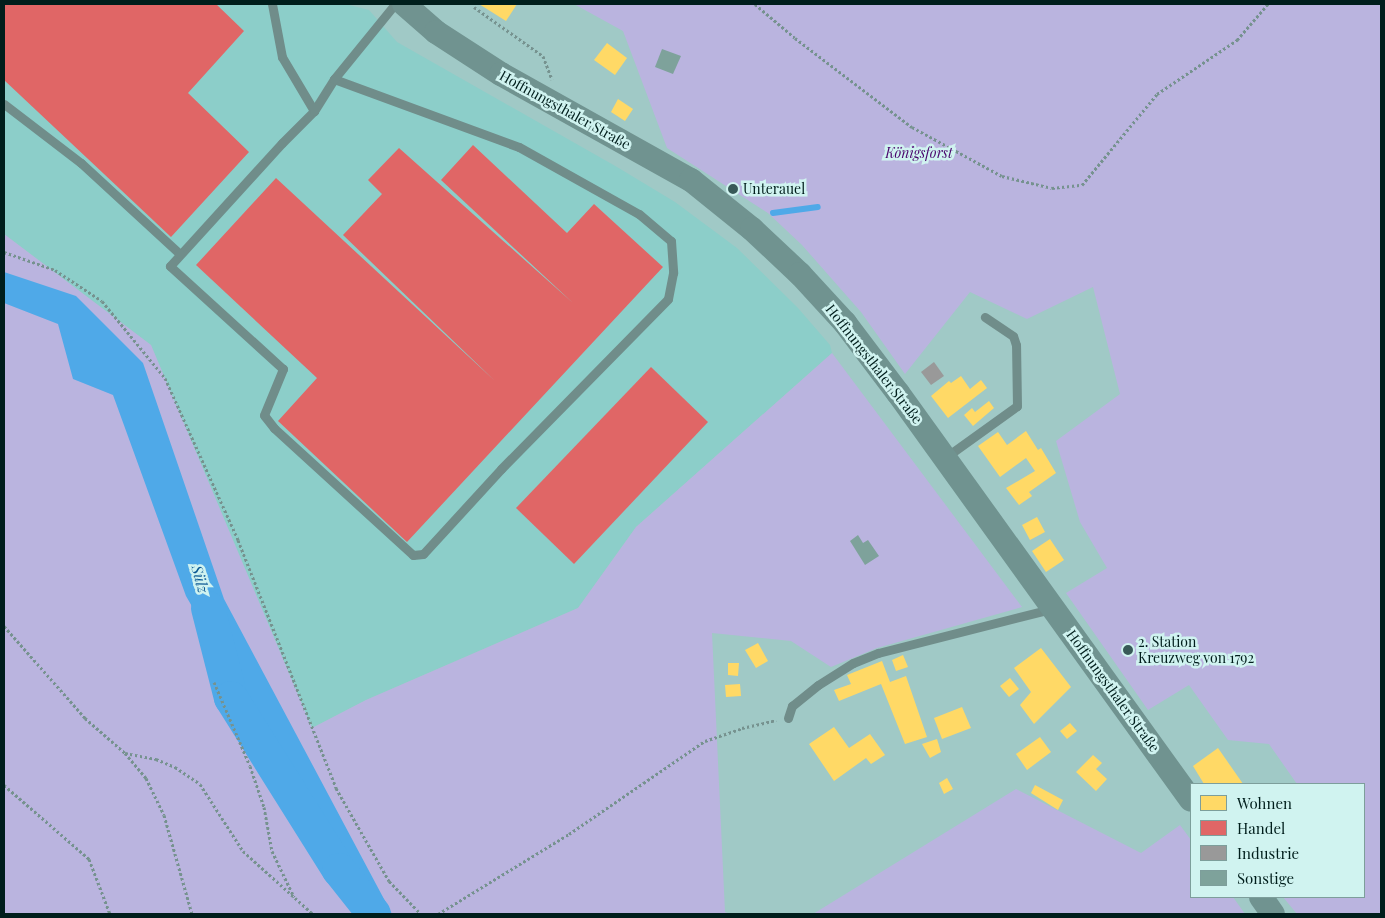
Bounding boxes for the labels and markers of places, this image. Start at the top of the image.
place label: Unterauel [743,181,805,197]
marker: Unterauel [727,183,739,195]
place label: 2. Station Kreuzweg von 1792 [1138,634,1255,666]
marker: 2. Station Kreuzweg von 1792 [1122,644,1134,656]

